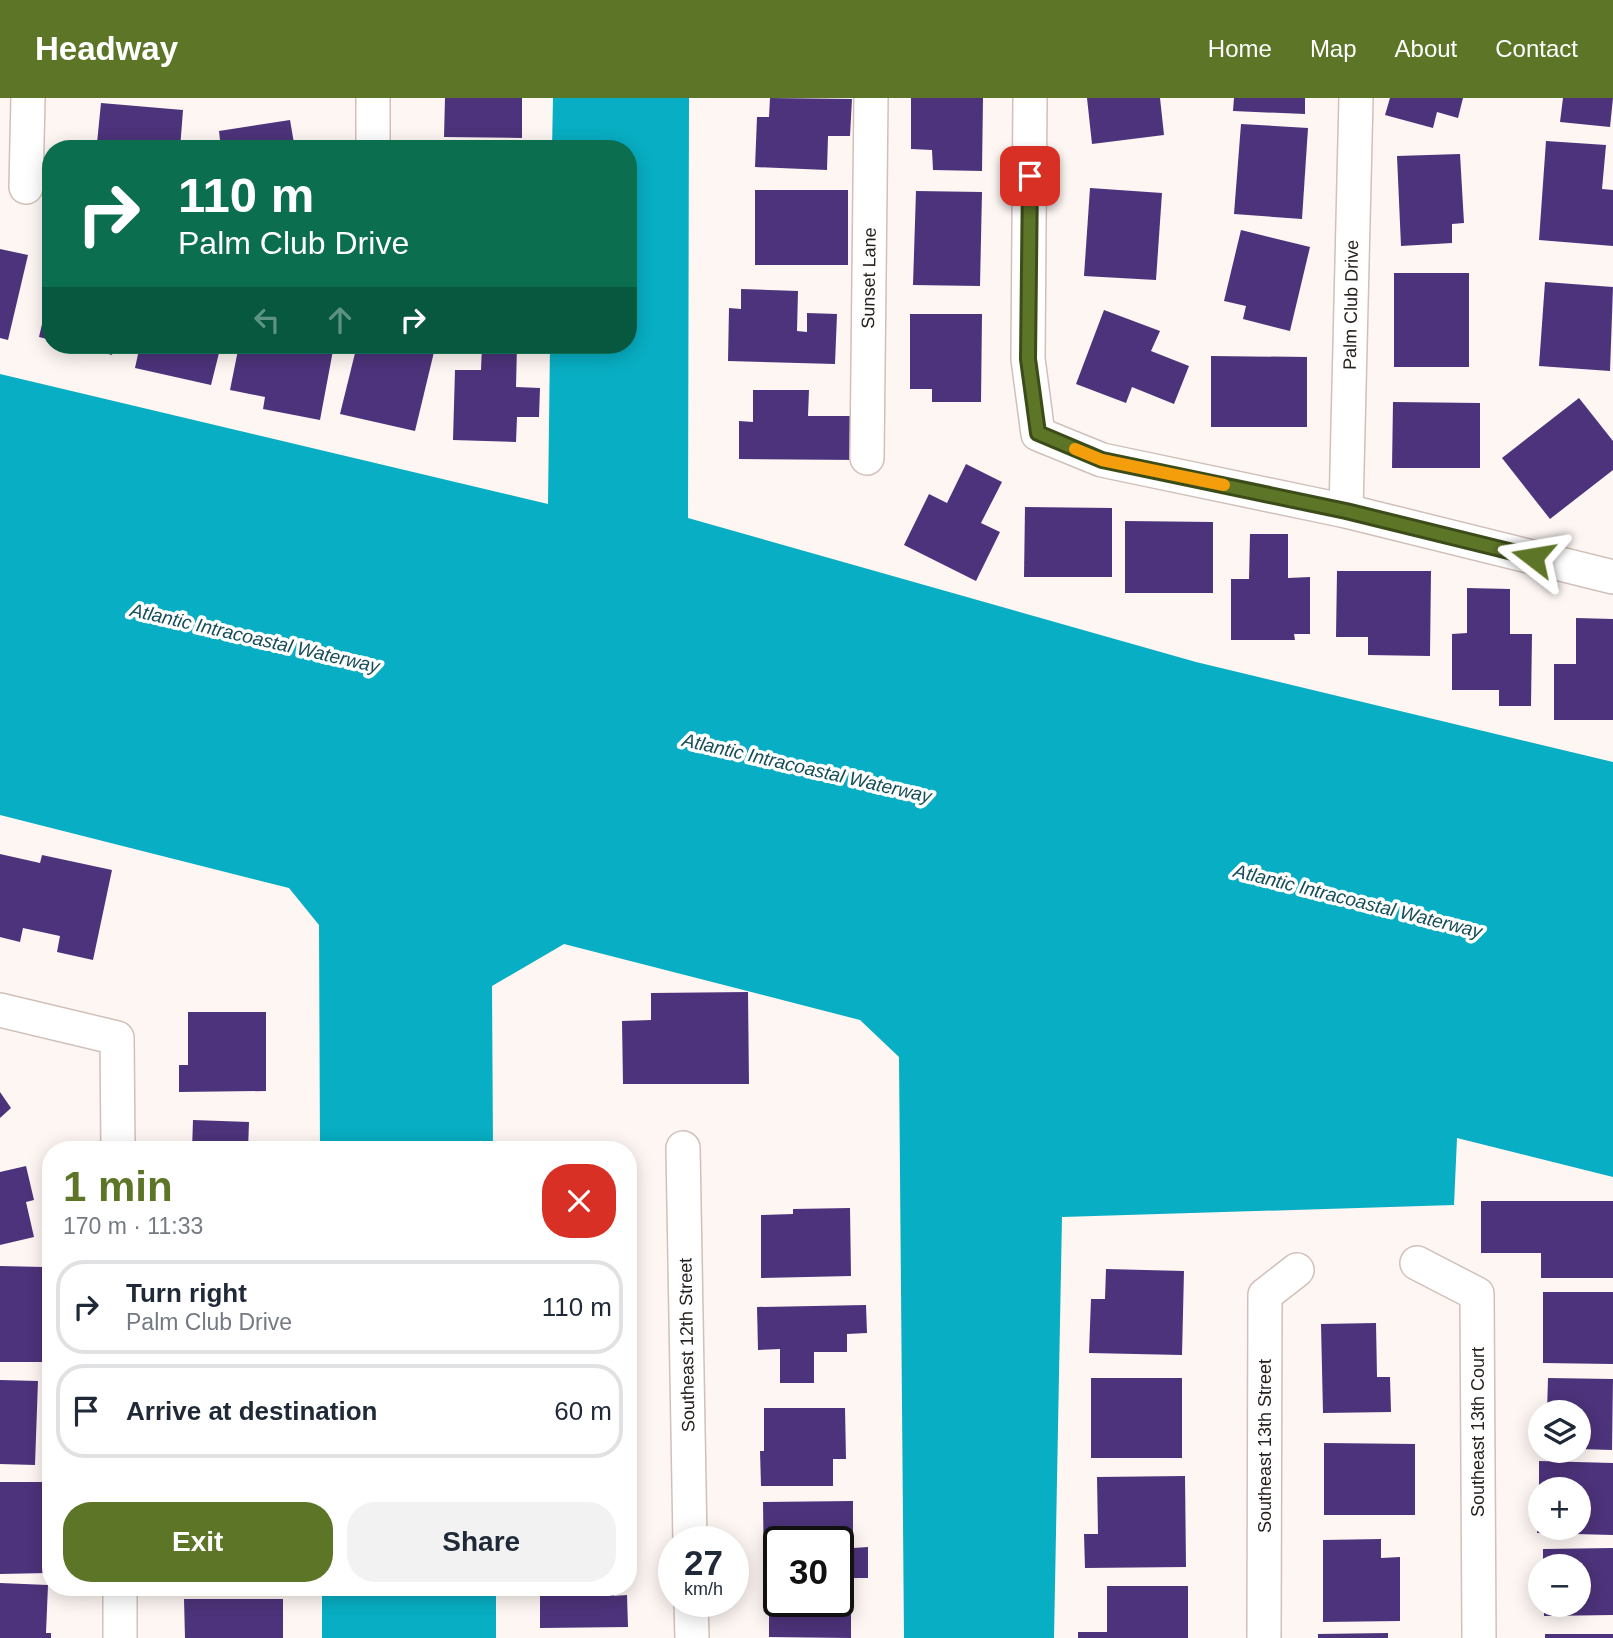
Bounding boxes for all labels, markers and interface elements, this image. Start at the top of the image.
text: Headway [35,30,178,67]
text: Home [1208,35,1272,62]
text: Map [1310,35,1357,62]
text: About [1395,35,1457,62]
text: Contact [1495,35,1578,62]
pin [1000,146,1060,206]
icon: arrive [1011,157,1049,195]
icon: right [63,168,154,259]
text: 110 m [178,168,314,222]
text: Palm Club Drive [178,225,409,261]
street label: Sunset Lane [858,227,880,329]
street label: Palm Club Drive [1340,240,1362,370]
icon: left [248,301,286,339]
icon: ahead [321,301,359,339]
icon: right [394,301,432,339]
position arrow [1496,520,1570,594]
water label: Atlantic Intracoastal Waterway [127,599,383,677]
water label: Atlantic Intracoastal Waterway [679,729,935,807]
water label: Atlantic Intracoastal Waterway [1231,860,1486,942]
text: 1 min [63,1163,173,1210]
button: close [542,1164,616,1238]
text: 170 m · 11:33 [63,1213,203,1239]
street label: Southeast 12th Street [675,1258,699,1432]
text: Turn right [126,1278,247,1308]
icon: right [67,1288,105,1326]
text: 110 m [542,1292,612,1322]
text: Palm Club Drive [126,1309,292,1335]
street label: Southeast 13th Court [1468,1347,1488,1517]
street label: Southeast 13th Street [1255,1359,1275,1533]
icon: arrive [67,1392,105,1430]
text: Arrive at destination [126,1396,377,1426]
text: 60 m [554,1396,612,1426]
map controls [1528,1400,1591,1617]
button: layers [1528,1400,1591,1463]
button: + [1528,1477,1591,1540]
button: Exit [63,1502,333,1582]
button: Share [347,1502,616,1582]
speed limit sign: 30 [763,1526,854,1617]
text: 27 [684,1543,723,1582]
button: − [1528,1554,1591,1617]
text: km/h [684,1579,723,1599]

